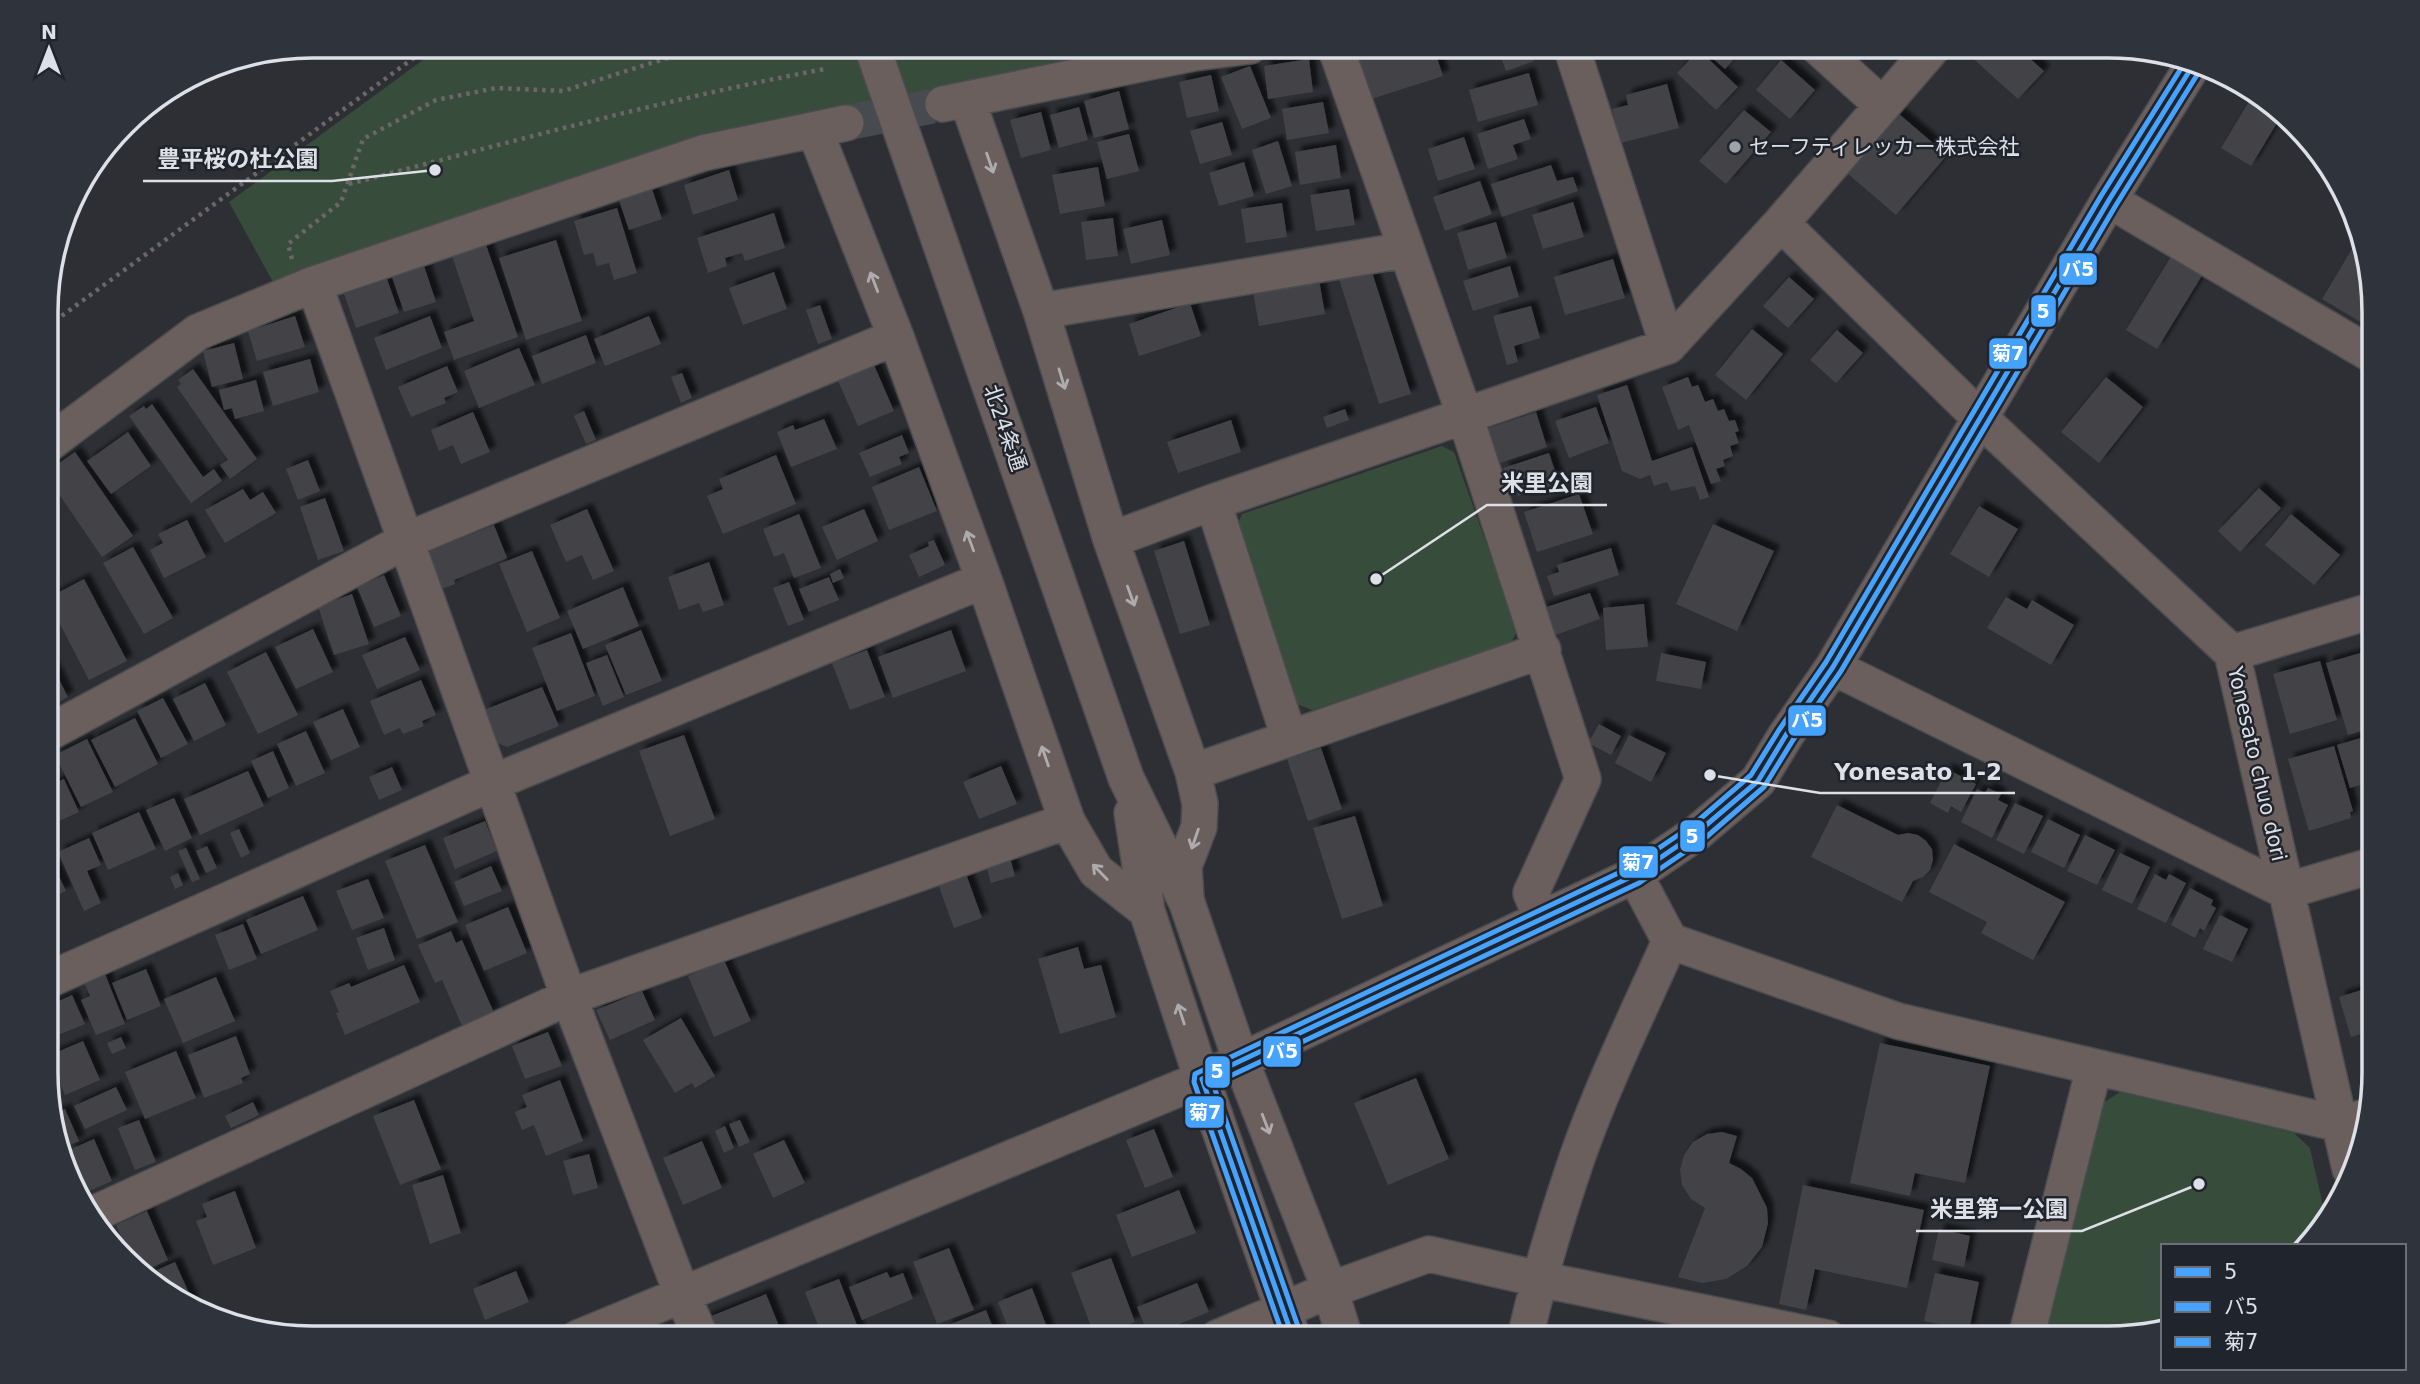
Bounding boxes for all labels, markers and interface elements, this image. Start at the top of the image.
north arrow [14,14,84,84]
text: N [41,21,57,43]
place label: セーフティレッカー株式会社 [1749,135,2019,159]
callout: 豊平桜の杜公園 [143,137,332,181]
marker: セーフティレッカー株式会社 [1727,139,1743,155]
text: 豊平桜の杜公園 [158,146,319,172]
one-way arrow [985,152,997,174]
line badge: バ5 [2058,252,2098,286]
text: バ5 [2062,258,2094,280]
one-way arrow [867,272,880,294]
line badge: 5 [2030,294,2057,328]
text: 5 [2036,300,2050,322]
line badge: 菊7 [1988,337,2028,370]
text: 菊7 [1992,342,2024,364]
one-way arrow [1056,368,1069,390]
street label: 北24条通 [979,382,1031,474]
callout: 米里公園 [1487,461,1607,505]
text: 米里公園 [1501,470,1593,496]
one-way arrow [963,531,975,553]
one-way arrow [1125,584,1138,606]
street label: Yonesato chuo dori [2223,663,2291,864]
line badge: バ5 [1787,704,1827,737]
text: バ5 [1791,709,1823,731]
one-way arrow [1038,746,1050,768]
callout: Yonesato 1-2 [1820,749,2015,793]
text: Yonesato 1-2 [1833,759,2002,785]
line badge: 5 [1679,819,1706,853]
text: 5 [1685,825,1699,847]
one-way arrow [1188,827,1200,849]
line badge: 菊7 [1618,845,1659,879]
text: 菊7 [1622,851,1654,873]
one-way arrow [1091,864,1108,881]
one-way arrow [1173,1003,1186,1025]
line badge: バ5 [1262,1035,1302,1068]
text: バ5 [1266,1040,1298,1062]
line badge: 5 [1204,1055,1231,1089]
text: 5 [1210,1060,1224,1082]
line badge: 菊7 [1184,1095,1225,1129]
text: 菊7 [1189,1101,1221,1123]
one-way arrow [1260,1113,1273,1135]
callout: 米里第一公園 [1916,1187,2082,1231]
text: 米里第一公園 [1930,1196,2068,1222]
legend [2161,1244,2406,1370]
text: 5 [2224,1260,2237,1284]
text: バ5 [2224,1295,2258,1319]
text: 菊7 [2224,1330,2258,1354]

